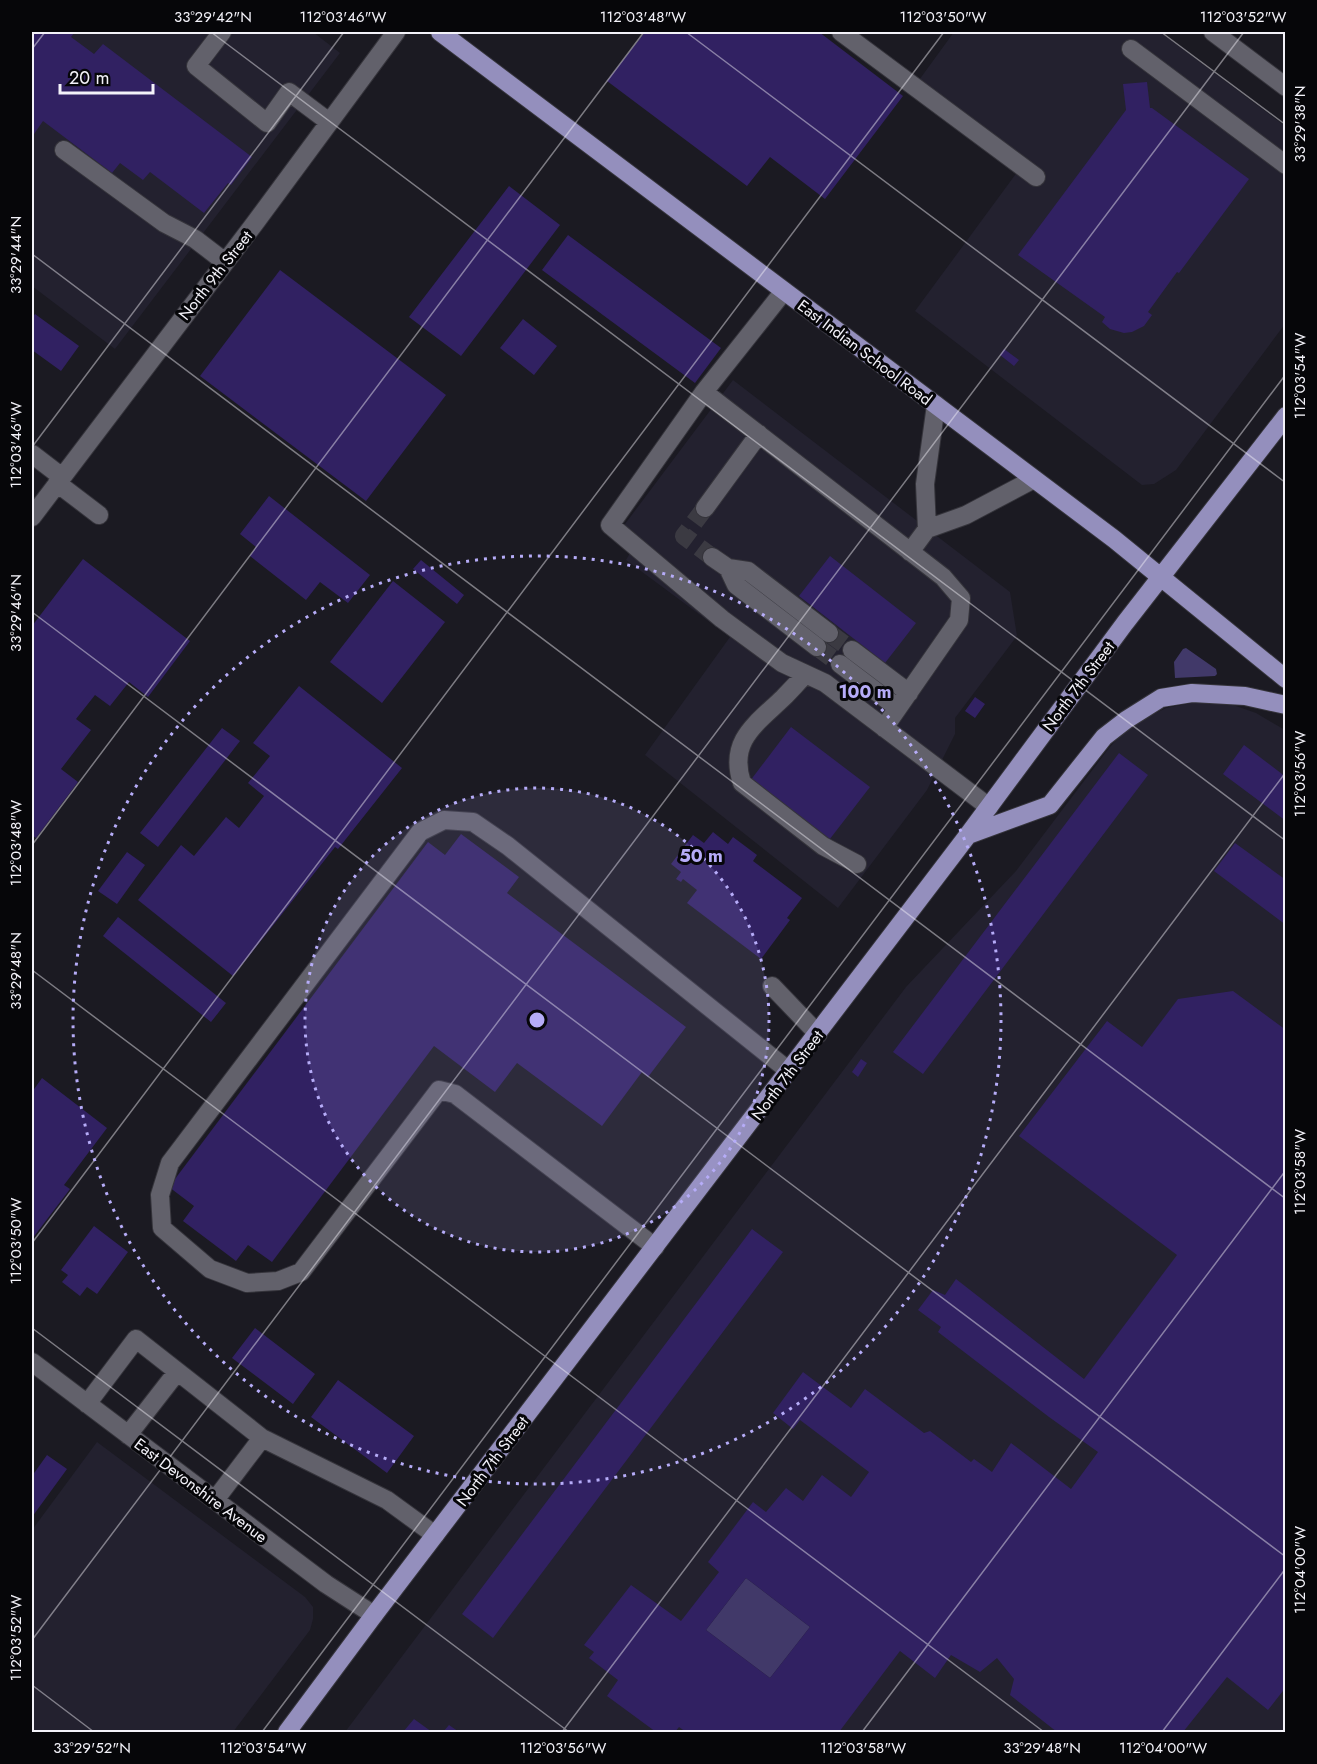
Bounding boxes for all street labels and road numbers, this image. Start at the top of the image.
street label: North 9th Street [173,226,258,325]
street label: East Indian School Road [793,294,937,411]
street label: North 7th Street [1037,636,1120,736]
street label: North 7th Street [746,1025,829,1125]
street label: North 7th Street [451,1411,534,1511]
street label: East Devonshire Avenue [129,1433,272,1548]

